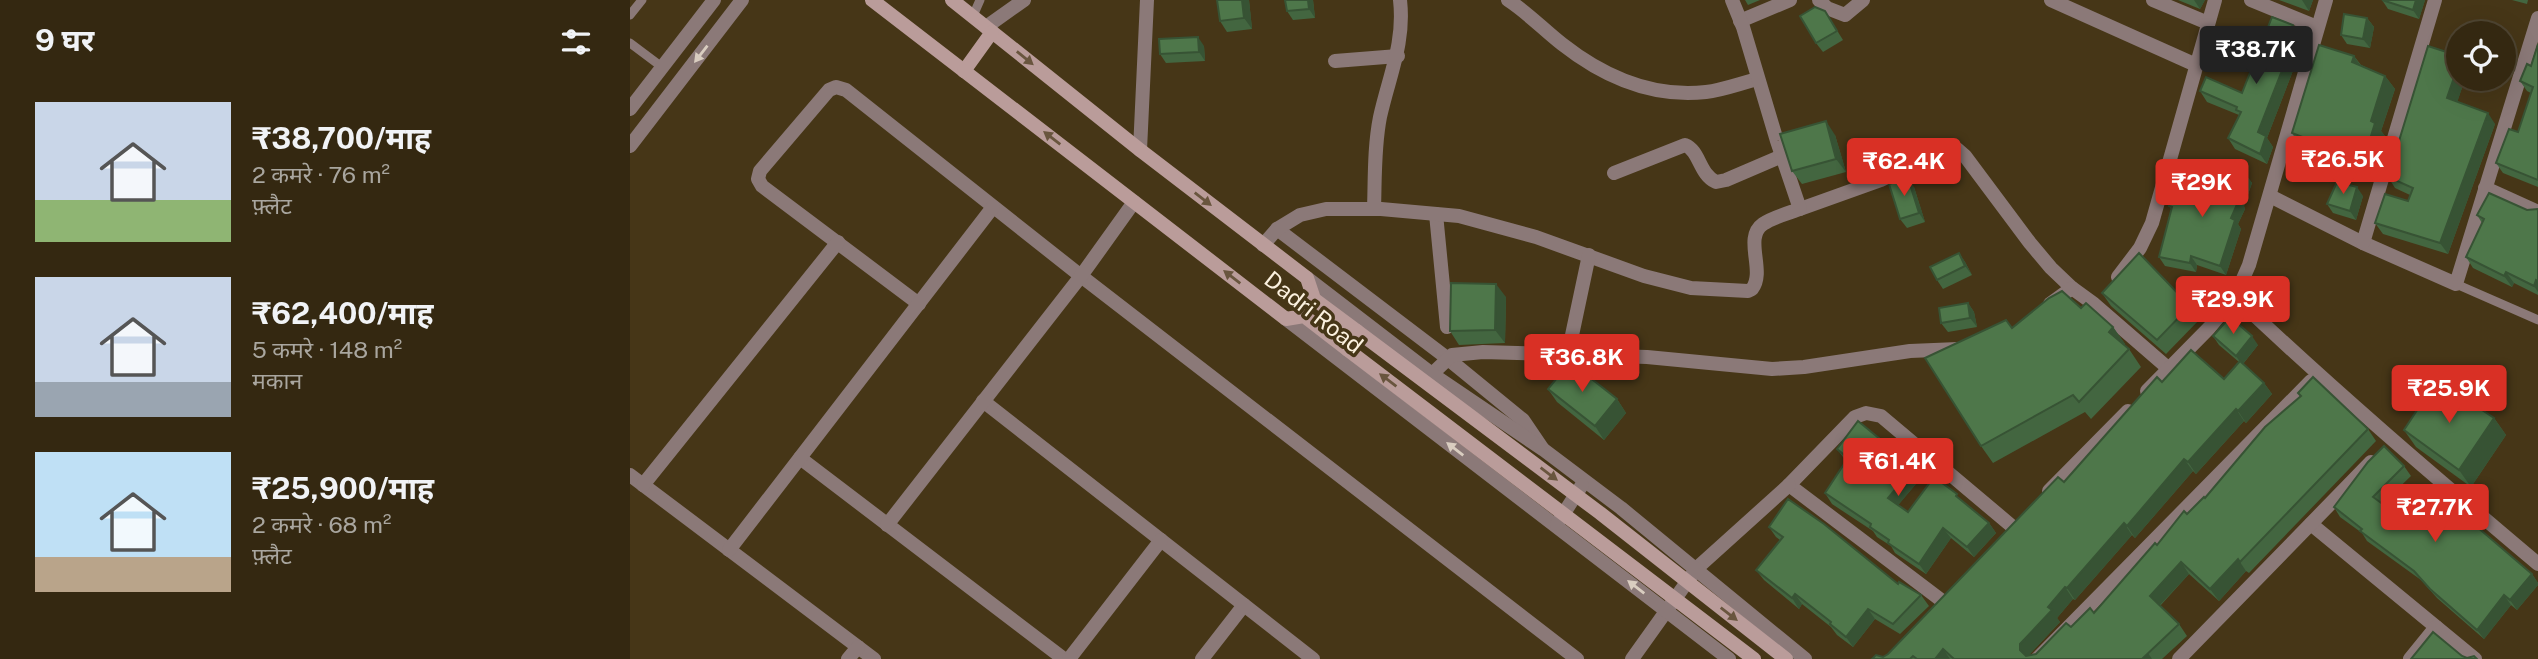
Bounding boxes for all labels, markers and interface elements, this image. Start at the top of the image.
map controls [2446,21,2516,91]
button: locate [2446,21,2516,91]
text: 9 घर [35,22,94,58]
icon: filters [557,23,595,61]
pin: ₹38.7K [2199,27,2313,86]
text: ₹38.7K [2216,35,2296,62]
one-way arrow [693,45,708,63]
one-way arrow [1015,50,1033,65]
text: ₹38,700/माह [252,120,431,156]
icon: home [91,130,175,214]
one-way arrow [1043,131,1061,146]
pin: ₹26.5K [2286,136,2400,196]
pin: ₹62.4K [1847,138,1961,198]
text: ₹26.5K [2302,145,2384,172]
text: ₹62.4K [1863,147,1945,174]
pin: ₹29K [2161,160,2243,219]
text: 2 कमरे · 76 m² [252,161,390,188]
text: ₹29K [2171,168,2233,195]
one-way arrow [1194,191,1212,205]
text: फ़्लैट [252,192,292,219]
street label: Dadri Road [1259,265,1369,359]
one-way arrow [1223,271,1241,285]
pin: ₹29.9K [2176,276,2290,336]
text: ₹29.9K [2192,285,2274,312]
text: ₹62,400/माह [252,295,433,331]
icon: home [91,305,175,389]
pin: ₹36.8K [1525,334,1639,394]
text: 5 कमरे · 148 m² [252,336,402,363]
text: ₹36.8K [1540,343,1624,370]
pin: ₹25.9K [2392,366,2506,425]
text: मकान [252,367,302,394]
one-way arrow [1379,373,1397,388]
text: ₹25.9K [2408,374,2490,401]
pin: ₹61.4K [1841,438,1955,498]
one-way arrow [1447,442,1465,457]
text: ₹61.4K [1859,447,1937,474]
one-way arrow [1540,467,1558,481]
text: ₹25,900/माह [252,470,434,506]
icon: home [91,480,175,564]
pin: ₹27.7K [2378,484,2492,544]
text: ₹27.7K [2397,493,2473,520]
text: 2 कमरे · 68 m² [252,511,391,538]
text: फ़्लैट [252,542,292,569]
one-way arrow [1628,580,1646,595]
one-way arrow [1719,606,1737,621]

